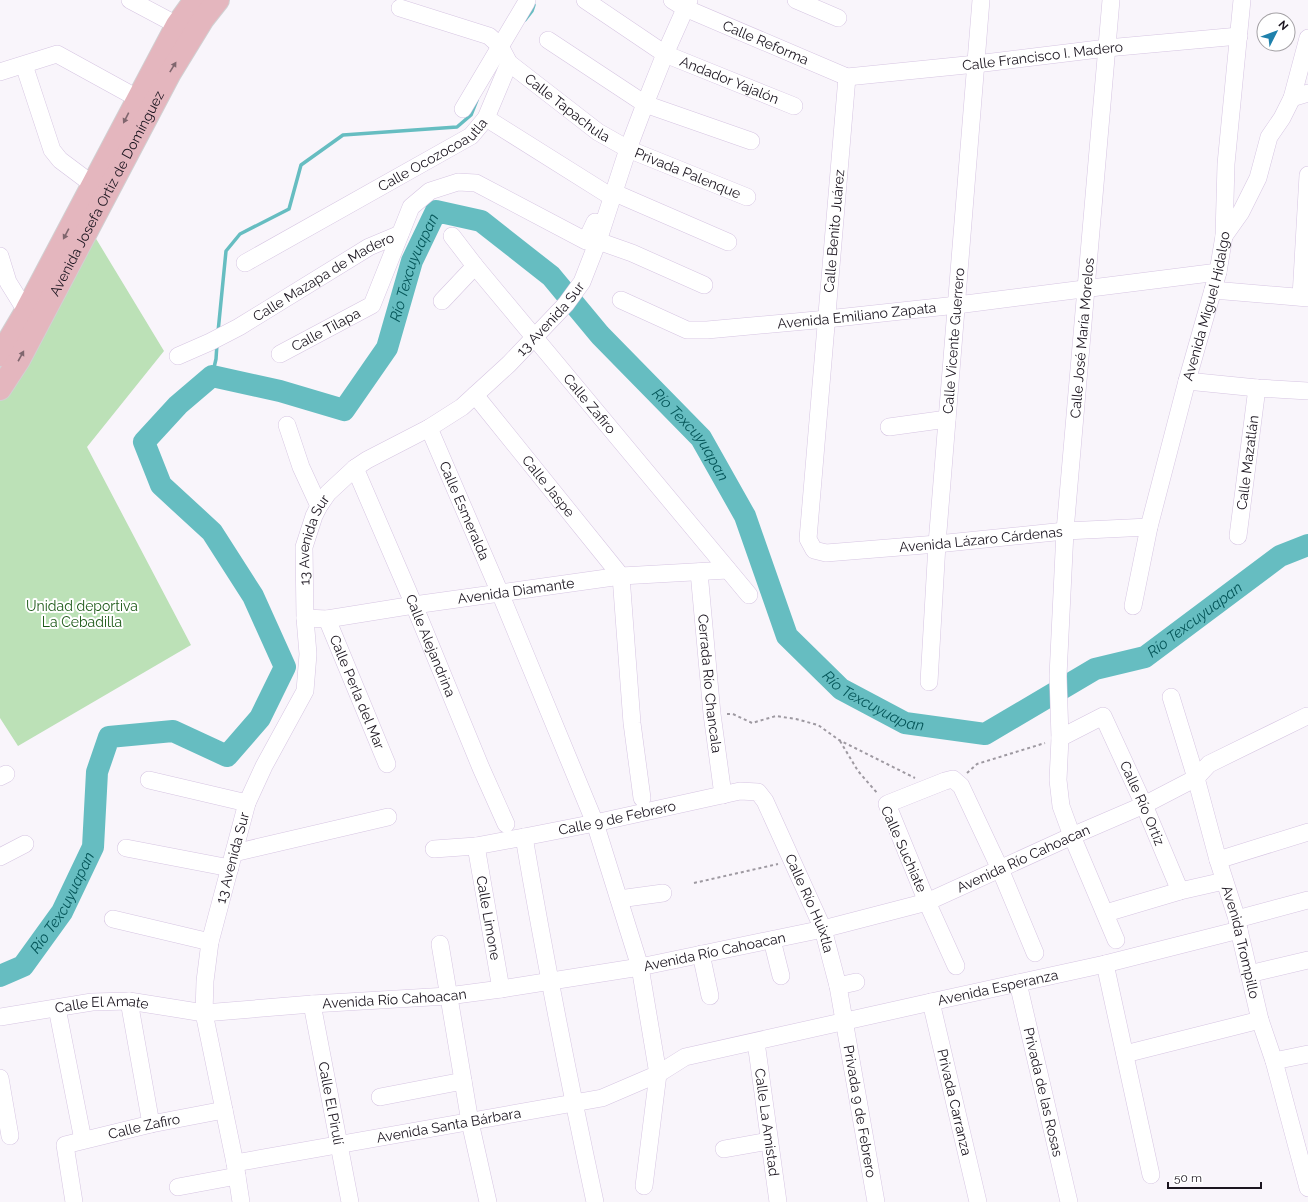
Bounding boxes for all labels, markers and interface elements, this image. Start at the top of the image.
north arrow [1256,12,1296,52]
street label: Calle Reforma [720,17,811,68]
text: N [1275,18,1291,33]
street label: Calle Francisco I. Madero [961,39,1124,73]
street label: Andador Yajalón [678,53,781,107]
one-way arrow [169,62,177,73]
street label: Calle Tapachula [522,70,613,145]
street label: Avenida Josefa Ortiz de Domínguez [46,88,167,299]
one-way arrow [123,112,130,124]
street label: Calle Ocozocoautla [375,115,490,195]
street label: Privada Palenque [632,145,743,202]
street label: Calle Benito Juárez [821,169,847,293]
water label: Río Texcuyuapan [386,211,442,324]
one-way arrow [63,228,69,239]
street label: Calle Mazapa de Madero [250,229,396,324]
street label: Avenida Miguel Hidalgo [1179,231,1232,383]
street label: Calle José María Morelos [1067,257,1097,419]
street label: Calle Vicente Guerrero [940,267,967,415]
street label: 13 Avenida Sur [513,279,588,359]
street label: Avenida Emiliano Zapata [777,299,937,332]
street label: Calle Tilapa [289,305,363,354]
one-way arrow [18,350,24,362]
street label: Calle Zafiro [560,370,619,437]
water label: Río Texcuyuapan [648,385,732,484]
street label: Calle Mazatlán [1233,414,1261,511]
street label: Calle Jaspe [519,452,578,520]
street label: Calle Esmeralda [436,459,493,562]
street label: 13 Avenida Sur [296,492,332,585]
street label: Avenida Lázaro Cárdenas [899,523,1064,555]
street label: Avenida Diamante [456,575,575,607]
water label: Río Texcuyuapan [1144,578,1246,661]
street label: Calle Alejandrina [402,592,459,699]
park label: Unidad deportiva La Cebadilla [26,598,138,630]
street label: Cerrada Río Chancala [695,613,725,754]
street label: Calle Perla del Mar [326,633,388,752]
water label: Río Texcuyuapan [819,667,925,735]
street label: Calle Río Ortiz [1117,758,1168,848]
street label: Calle 9 de Febrero [557,797,677,838]
street label: Calle Suchiate [878,803,930,895]
street label: 13 Avenida Sur [213,810,252,905]
street label: Avenida Río Cahoacan [954,821,1092,895]
water label: Río Texcuyuapan [26,849,98,957]
street label: Calle Río Huixtla [782,851,837,954]
street label: Calle Limone [473,874,504,961]
street label: Avenida Trompillo [1219,884,1263,1000]
street label: Avenida Río Cahoacan [642,929,787,974]
street label: Avenida Esperanza [936,966,1060,1008]
street label: Avenida Río Cahoacan [322,986,467,1011]
street label: Calle El Amate [54,993,150,1016]
street label: Privada de las Rosas [1021,1026,1066,1159]
street label: Privada 9 de Febrero [841,1044,880,1179]
street label: Privada Carranza [934,1047,975,1157]
street label: Calle El Pirulí [315,1060,347,1147]
street label: Calle La Amistad [752,1067,782,1177]
street label: Avenida Santa Bárbara [375,1105,522,1146]
street label: Calle Zafiro [107,1111,181,1142]
scale bar [1168,1164,1261,1190]
text: 50 m [1174,1171,1202,1185]

